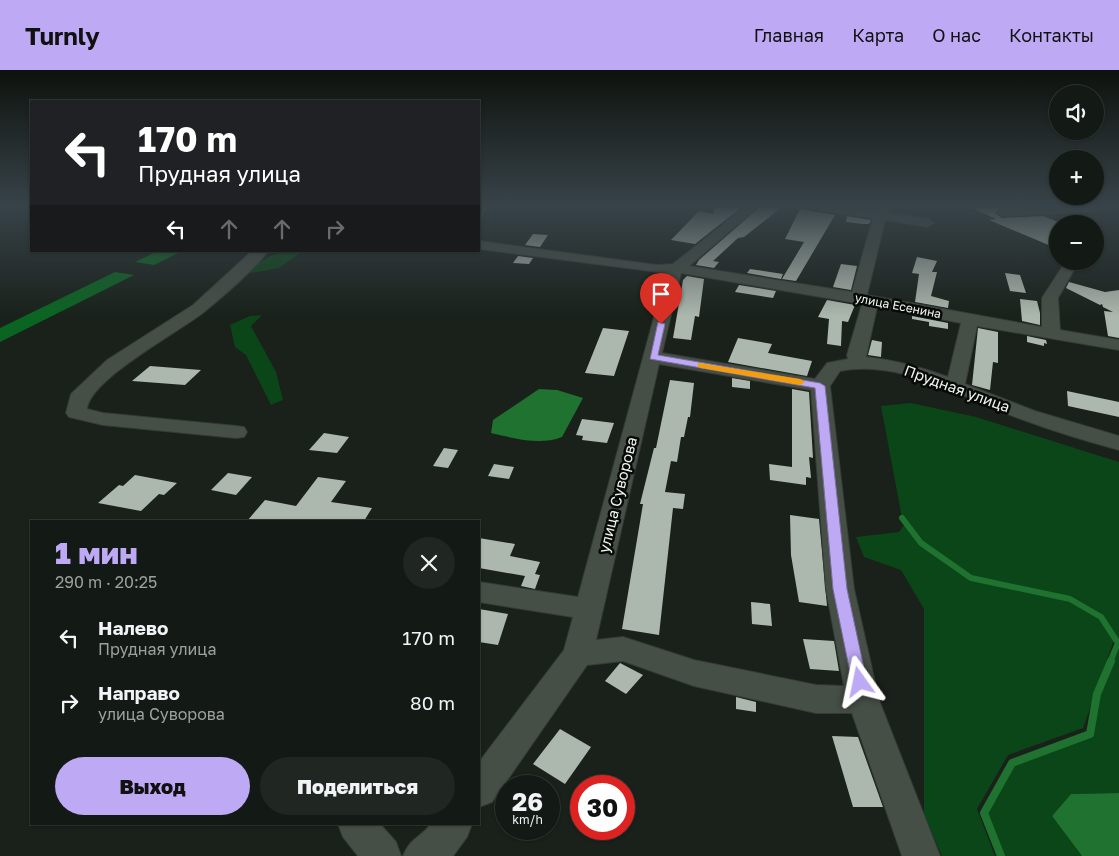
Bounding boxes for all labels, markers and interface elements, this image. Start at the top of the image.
text: Turnly [25,21,100,50]
text: Главная [754,24,824,46]
text: Карта [852,24,904,46]
text: О нас [932,24,981,46]
text: Контакты [1009,24,1094,46]
map controls [1049,85,1104,270]
button: sound [1049,85,1104,140]
text: 170 m [138,118,237,160]
icon: left [55,120,120,185]
button: + [1049,150,1104,205]
text: Прудная улица [138,160,301,187]
icon: left [162,215,190,243]
icon: ahead [215,215,243,243]
icon: ahead [268,215,296,243]
icon: right [321,215,349,243]
button: − [1049,215,1104,270]
pin [640,273,682,324]
icon: arrive [647,280,675,308]
street label: улица Есенина [854,290,943,321]
street label: Прудная улица [902,361,1013,416]
street label: улица Суворова [594,435,640,555]
text: 1 мин [55,535,138,571]
button: close [403,537,455,589]
text: 290 m · 20:25 [55,572,157,592]
text: Налево [98,616,168,639]
icon: left [55,624,83,652]
text: 170 m [402,626,455,649]
text: Прудная улица [98,639,216,659]
position arrow [833,655,885,707]
text: Направо [98,681,180,704]
icon: right [55,689,83,717]
text: 80 m [410,691,455,714]
text: улица Суворова [98,704,225,724]
button: Выход [55,757,250,815]
button: Поделиться [260,757,455,815]
speed limit sign: 30 [570,775,635,840]
text: 26 [512,786,543,817]
text: km/h [512,812,543,827]

